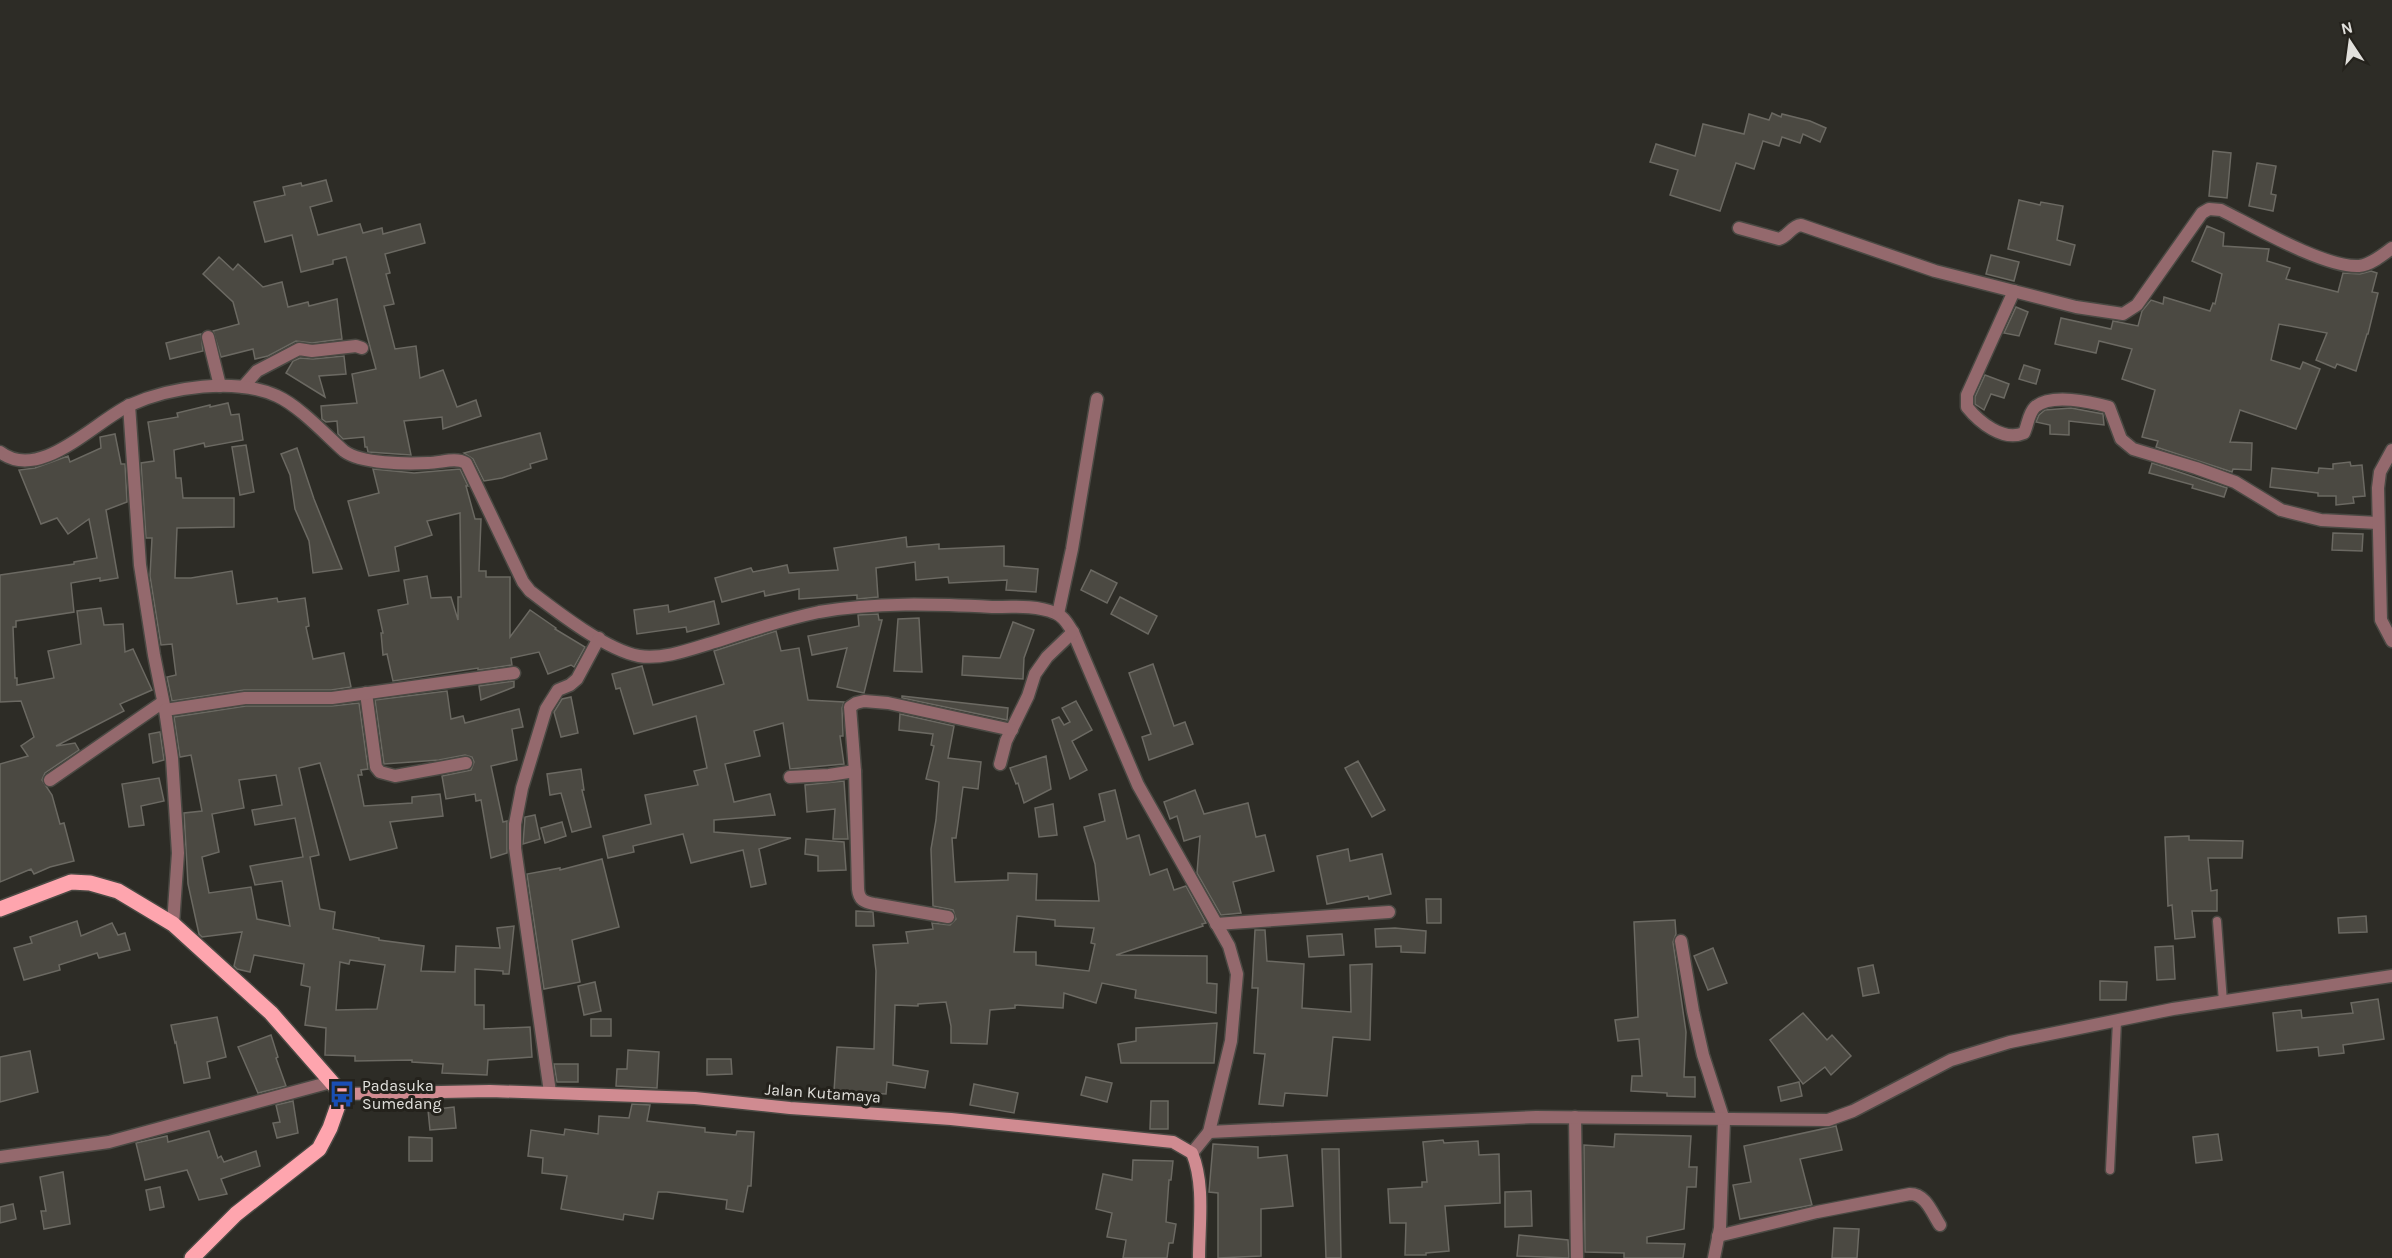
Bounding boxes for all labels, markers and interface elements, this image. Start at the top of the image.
north arrow [2320,12,2380,72]
text: N [2339,17,2354,38]
place label: Padasuka Sumedang [362,1076,442,1113]
bus stop icon: Padasuka Sumedang [327,1079,357,1109]
street label: Jalan Kutamaya [764,1079,882,1107]

